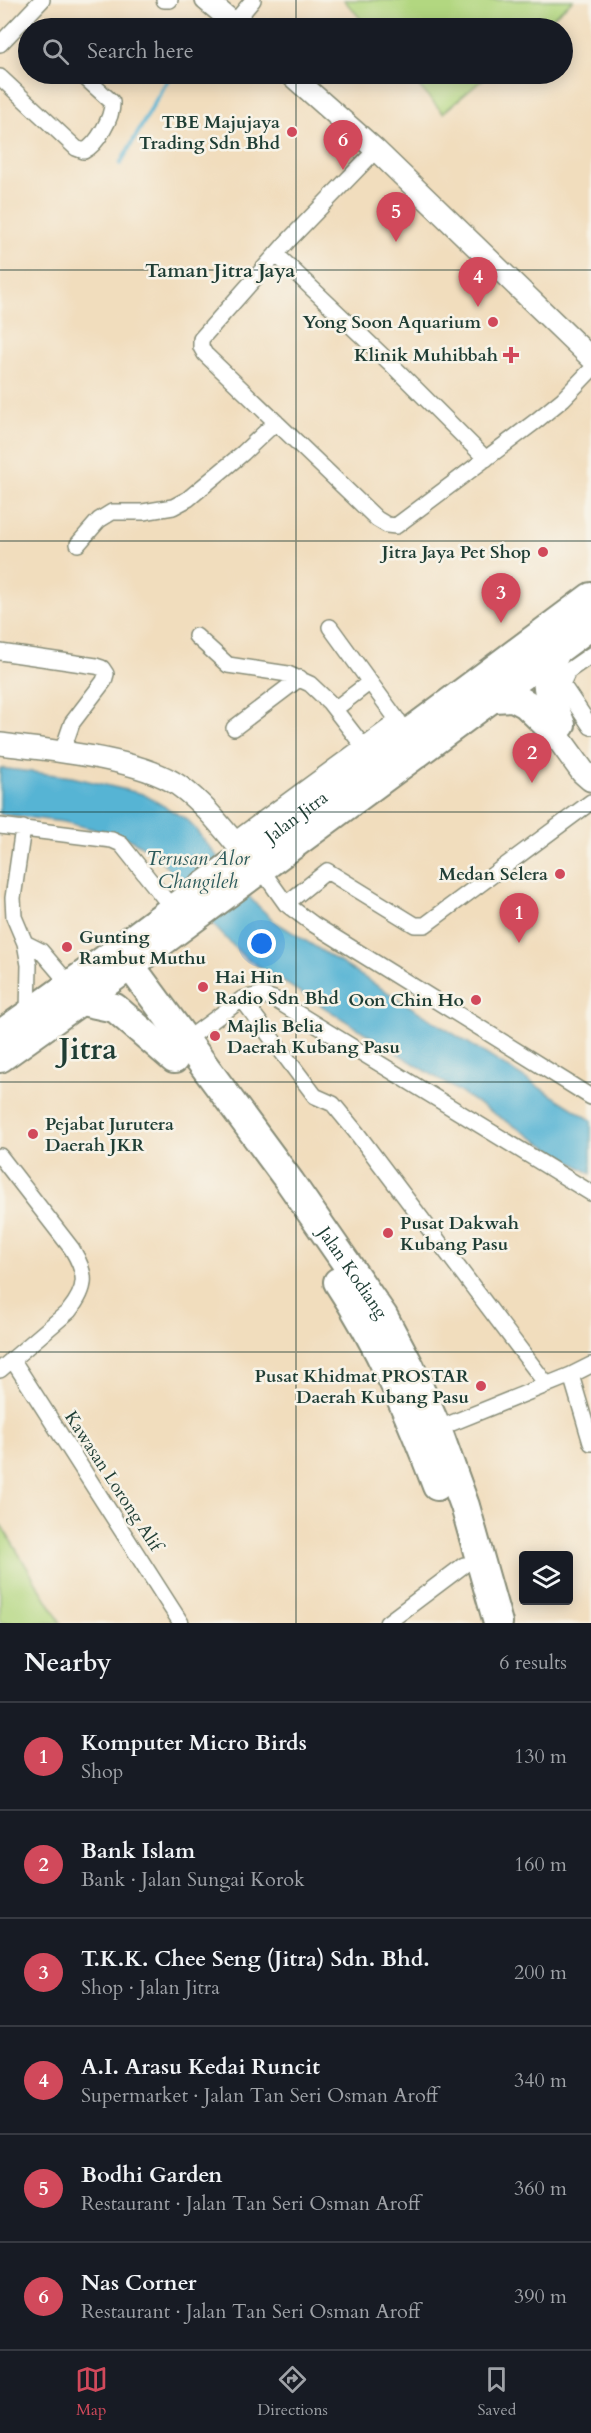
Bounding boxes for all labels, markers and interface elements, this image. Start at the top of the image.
search box [18,18,573,84]
icon: search [39,35,72,68]
text: Search here [87,36,194,66]
place label: TBE Majujaya Trading Sdn Bhd [139,110,281,156]
pin: 6 [324,120,362,170]
marker: TBE Majujaya Trading Sdn Bhd [285,125,299,139]
pin: 5 [376,192,416,242]
district label: Taman Jitra Jaya [145,257,295,284]
pin: 4 [458,258,498,307]
place label: Yong Soon Aquarium [302,310,481,335]
marker: Yong Soon Aquarium [486,315,500,329]
place label: Klinik Muhibbah [354,343,498,368]
marker: Klinik Muhibbah [502,346,520,364]
place label: Jitra Jaya Pet Shop [379,540,531,565]
marker: Jitra Jaya Pet Shop [536,545,550,559]
pin: 3 [482,574,520,623]
pin: 2 [512,734,552,783]
street label: Jalan Jitra [257,785,333,850]
water label: Terusan Alor Changileh [146,845,251,895]
place label: Medan Selera [439,862,548,887]
marker: Medan Selera [553,867,567,881]
pin: 1 [500,894,538,943]
place label: Gunting Rambut Muthu [79,925,206,971]
your location [247,929,276,958]
marker: Gunting Rambut Muthu [60,940,74,954]
place label: Hai Hin Radio Sdn Bhd [215,965,339,1011]
marker: Hai Hin Radio Sdn Bhd [196,980,210,994]
place label: Oon Chin Ho [348,988,464,1013]
marker: Oon Chin Ho [469,993,483,1007]
place label: Majlis Belia Daerah Kubang Pasu [227,1014,400,1060]
district label: Jitra [55,1029,117,1070]
marker: Majlis Belia Daerah Kubang Pasu [208,1029,222,1043]
place label: Pejabat Jurutera Daerah JKR [45,1112,174,1158]
marker: Pejabat Jurutera Daerah JKR [26,1127,40,1141]
place label: Pusat Dakwah Kubang Pasu [400,1211,519,1257]
street label: Jalan Kodiang [310,1219,394,1325]
marker: Pusat Dakwah Kubang Pasu [381,1226,395,1240]
place label: Pusat Khidmat PROSTAR Daerah Kubang Pasu [255,1364,470,1410]
marker: Pusat Khidmat PROSTAR Daerah Kubang Pasu [474,1379,488,1393]
street label: Kawasan Lorong Alif [58,1406,170,1559]
map controls [519,1551,573,1605]
button: layers [519,1551,573,1605]
text: Nearby [24,1645,112,1680]
text: 6 results [499,1649,567,1676]
text: Komputer Micro Birds [81,1728,307,1758]
text: 1 [38,1743,49,1770]
text: 130 m [514,1743,567,1770]
text: Shop [81,1758,123,1785]
text: Bank Islam [81,1836,195,1866]
text: 2 [38,1851,49,1878]
text: 160 m [514,1851,567,1878]
text: Bank · Jalan Sungai Korok [81,1866,305,1893]
text: T.K.K. Chee Seng (Jitra) Sdn. Bhd. [81,1944,430,1974]
text: 3 [38,1959,49,1986]
text: 200 m [514,1959,567,1986]
text: Shop · Jalan Jitra [81,1974,220,2001]
text: A.I. Arasu Kedai Runcit [81,2052,320,2082]
text: 4 [38,2067,49,2094]
text: 340 m [514,2067,567,2094]
text: Supermarket · Jalan Tan Seri Osman Aroff [81,2082,438,2109]
text: Bodhi Garden [81,2160,222,2190]
text: 5 [38,2175,49,2202]
text: 360 m [514,2175,567,2202]
text: Restaurant · Jalan Tan Seri Osman Aroff [81,2190,420,2217]
text: Nas Corner [81,2268,197,2298]
text: 6 [38,2283,49,2310]
text: 390 m [514,2283,567,2310]
text: Restaurant · Jalan Tan Seri Osman Aroff [81,2298,420,2325]
tab: Map [75,2363,108,2421]
tab: Directions [257,2363,328,2421]
tab: Saved [477,2363,516,2421]

